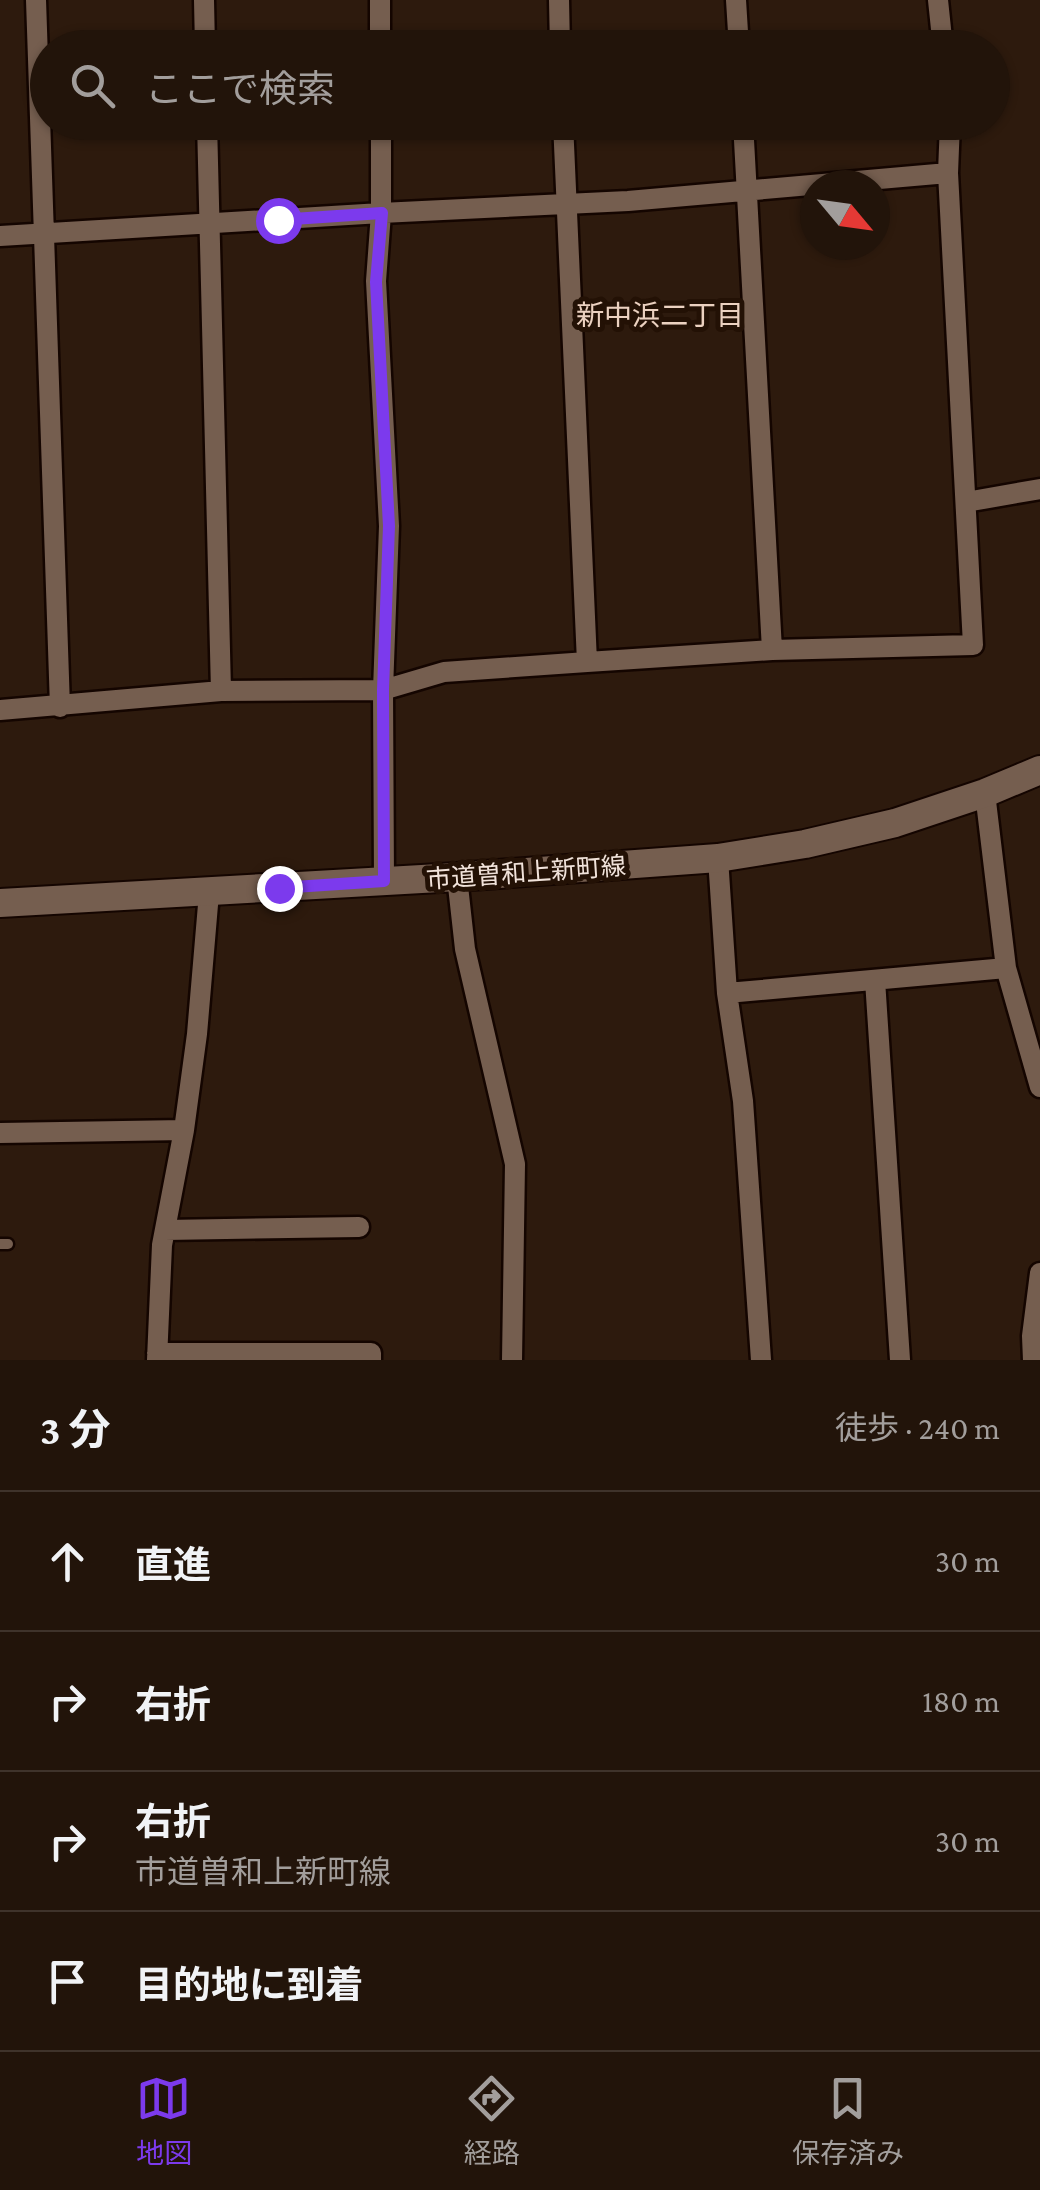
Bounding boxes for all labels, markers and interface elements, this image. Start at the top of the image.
search box [30,30,1010,140]
icon: search [65,58,120,113]
text: ここで検索 [145,68,335,110]
north arrow [800,170,890,260]
route start [256,198,302,244]
district label: 新中浜二丁目 [576,300,744,331]
street label: 市道曽和上新町線 [425,852,627,893]
route end [257,866,303,912]
text: 3 分 [40,1406,111,1453]
text: 徒歩 · 240 m [835,1410,1000,1446]
icon: ahead [40,1534,95,1589]
text: 30 m [935,1543,1000,1579]
text: 直進 [135,1544,211,1586]
icon: right [40,1674,95,1729]
text: 180 m [922,1683,1000,1719]
text: 右折 [135,1684,211,1726]
text: 右折 [135,1801,211,1843]
icon: right [40,1814,95,1869]
text: 30 m [935,1823,1000,1859]
text: 市道曽和上新町線 [135,1854,391,1890]
icon: arrive [40,1954,95,2009]
text: 目的地に到着 [135,1964,363,2006]
tab: 地図 [136,2071,192,2171]
tab: 経路 [464,2071,520,2171]
tab: 保存済み [792,2071,904,2171]

